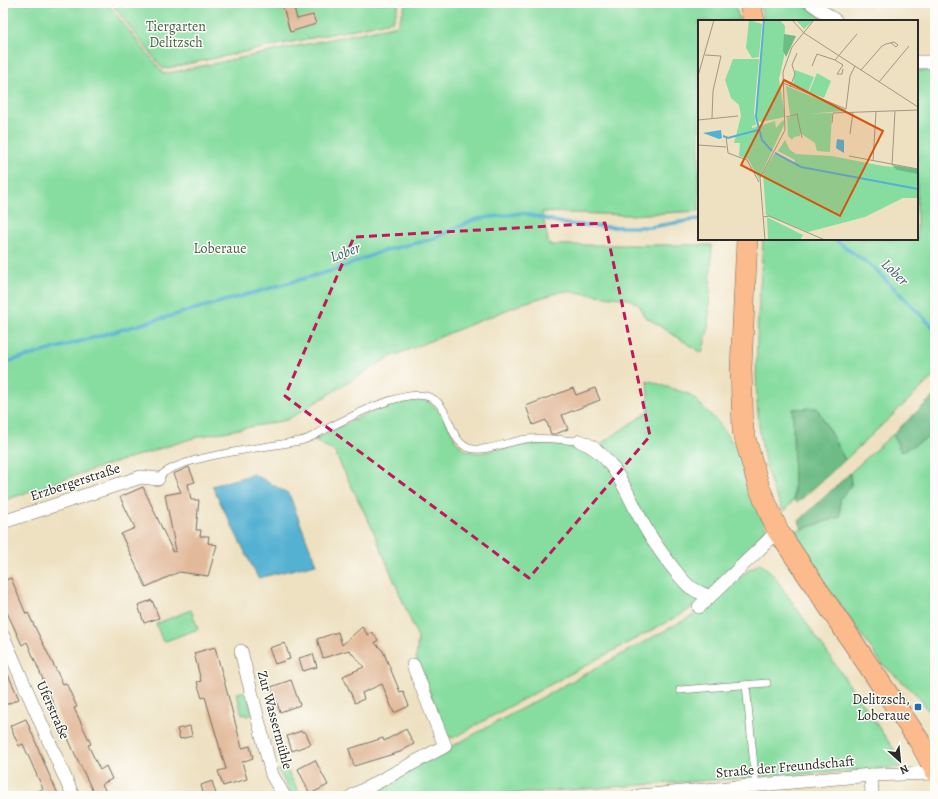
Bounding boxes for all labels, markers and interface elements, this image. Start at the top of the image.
park label: Tiergarten Delitzsch [146,17,206,52]
inset map [698,20,918,240]
water label: Lober [327,237,364,267]
park label: Loberaue [193,239,247,258]
water label: Lober [877,254,914,290]
street label: Erzbergerstraße [28,459,122,505]
street label: Zur Wassermühle [253,669,297,771]
street label: Uferstraße [32,678,74,742]
place label: Delitzsch, Loberaue [852,690,910,725]
marker: Delitzsch, Loberaue [913,702,923,712]
north arrow [880,741,920,781]
street label: Straße der Freundschaft [715,751,855,783]
text: N [897,761,911,778]

